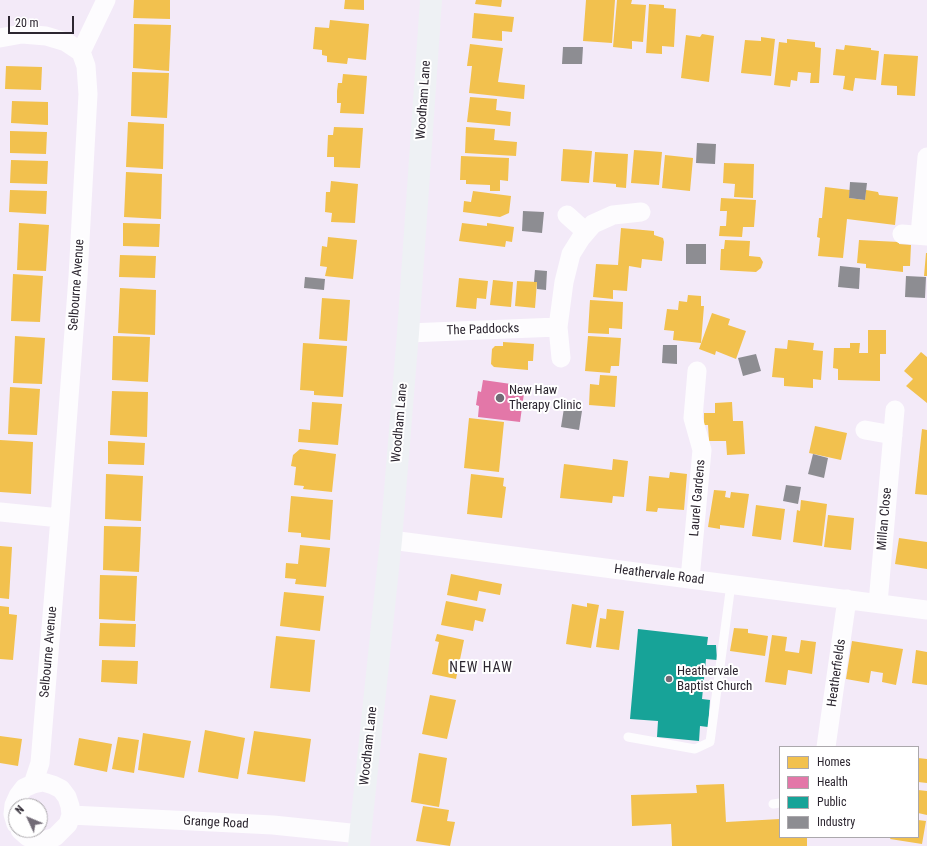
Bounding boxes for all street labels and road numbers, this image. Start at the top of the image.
street label: Woodham Lane [413,60,435,140]
street label: Selbourne Avenue [66,239,88,331]
street label: The Paddocks [446,321,520,339]
street label: Woodham Lane [389,383,411,463]
street label: Laurel Gardens [687,459,709,537]
street label: Millan Close [874,487,896,551]
street label: Heathervale Road [613,562,705,588]
street label: Selbourne Avenue [37,606,61,698]
street label: Heatherfields [825,638,849,708]
street label: Woodham Lane [357,706,381,786]
street label: Grange Road [183,813,249,833]

